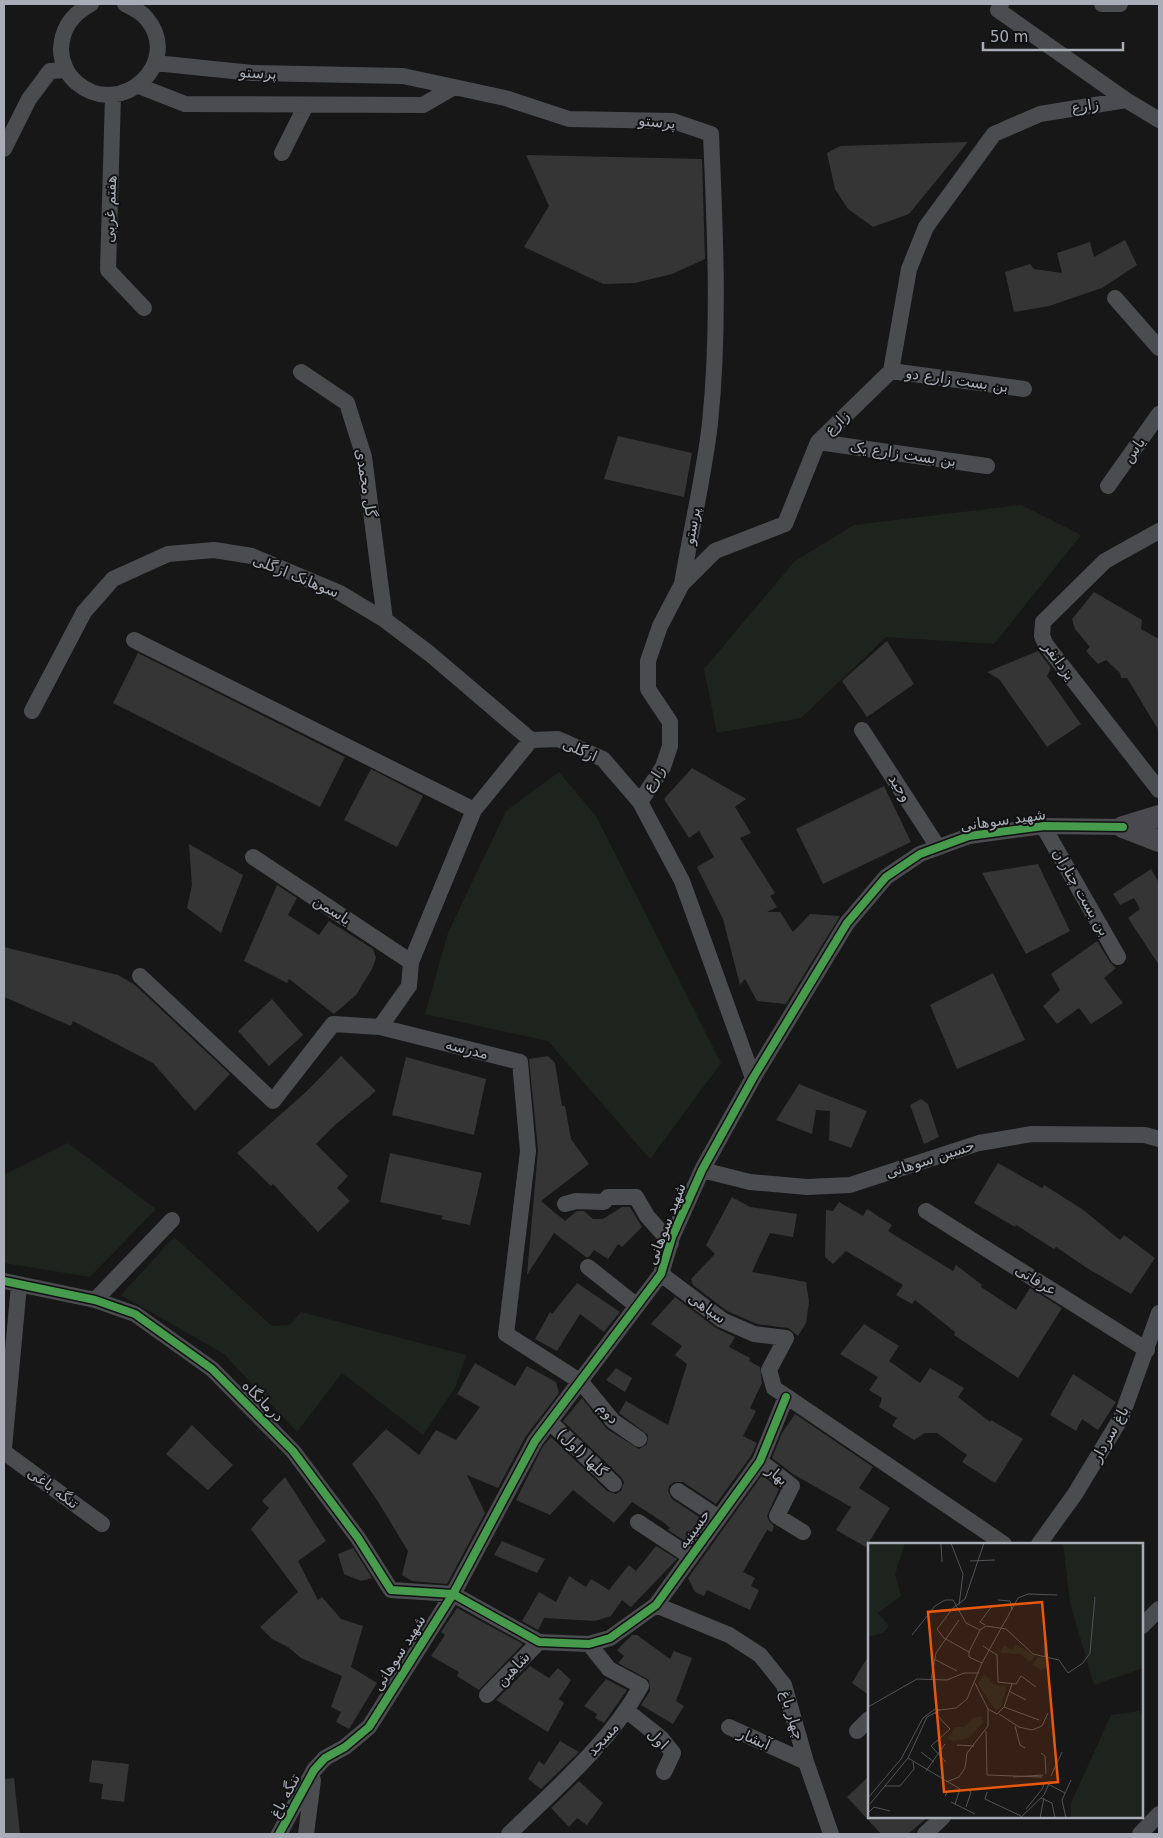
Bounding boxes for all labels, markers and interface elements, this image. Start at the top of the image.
scale bar [983,20,1123,52]
text: 50 m [990,28,1028,46]
street label: پرستو [238,63,277,84]
street label: زارع [1070,95,1100,117]
street label: پرستو [637,111,676,134]
street label: هفتم غربی [100,175,120,243]
street label: بن بست زارع دو [903,364,1010,396]
street label: زارع [821,407,853,439]
street label: یاس [1119,434,1149,466]
street label: بن بست زارع یک [849,438,957,470]
street label: گل محمدی [352,447,380,519]
street label: پرستو [680,506,705,547]
street label: سوهانک ازگلی [250,551,342,601]
street label: یزدانفر [1038,637,1079,684]
street label: ازگلی [560,734,600,766]
street label: زارع [639,763,669,795]
street label: وحید [885,771,915,805]
street label: شهید سوهانی [959,805,1047,835]
street label: بن بست چناران [1049,845,1113,939]
street label: یاسمن [310,891,354,929]
street label: مدرسه [444,1035,490,1063]
street label: حسین سوهانی [883,1136,977,1182]
street label: شهید سوهانی [642,1181,690,1267]
street label: عرفاتی [1012,1260,1060,1300]
street label: سپاهی [684,1289,729,1328]
street label: درمانگاه [238,1376,288,1426]
street label: دوم [594,1398,622,1428]
street label: باغ سردار [1087,1403,1133,1466]
street label: گلها (اول) [553,1425,611,1482]
street label: بهار [762,1460,792,1489]
street label: تنگه باغی [24,1463,82,1513]
street label: حسینیه [674,1506,714,1552]
inset map [868,1543,1143,1818]
street label: شهید سوهانی [369,1612,429,1694]
street label: شاهین [492,1648,534,1690]
street label: چهار باغ [776,1688,808,1742]
street label: مسجد [583,1718,623,1760]
street label: آبشار [734,1724,774,1754]
street label: اول [644,1725,672,1753]
street label: تنگه باغ [266,1771,304,1821]

